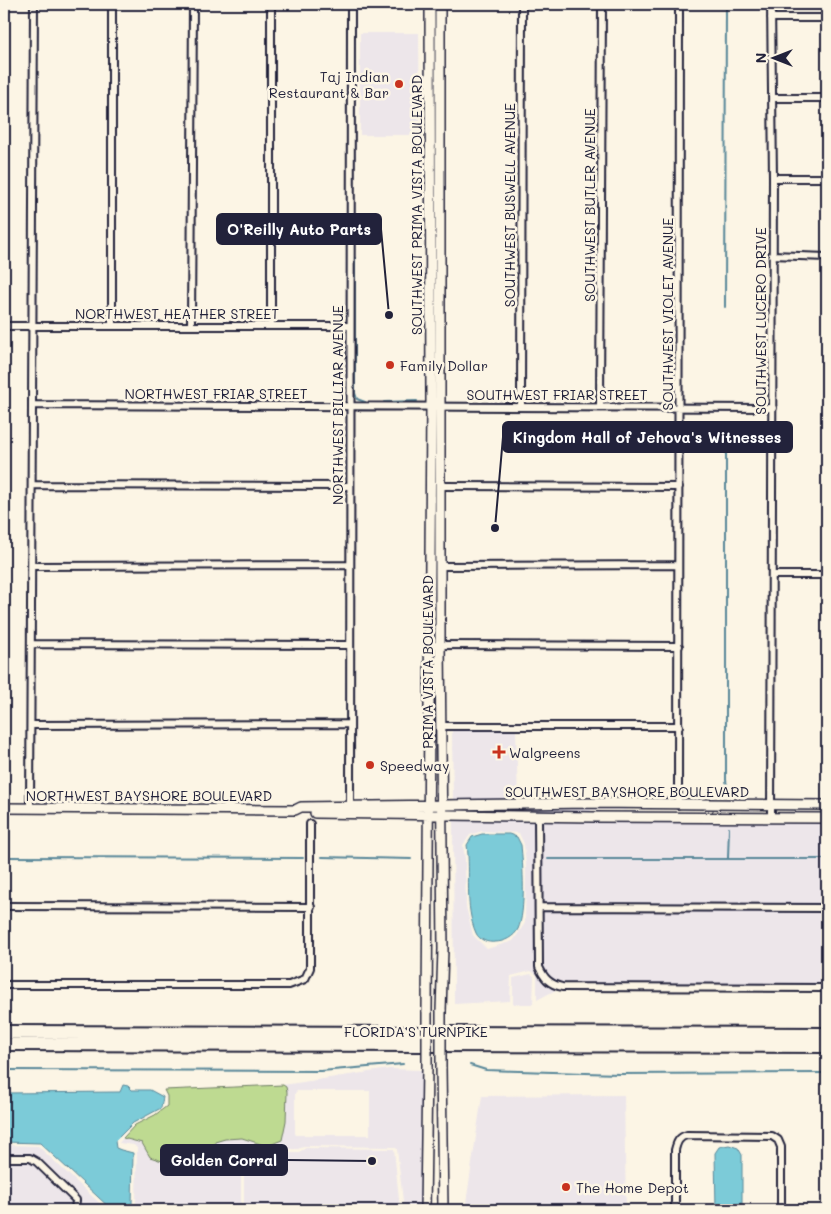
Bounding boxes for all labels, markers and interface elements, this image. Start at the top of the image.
north arrow [748,32,798,82]
text: N [751,53,770,63]
place label: Taj Indian Restaurant & Bar [269,67,389,102]
street label: SOUTHWEST PRIMA VISTA BOULEVARD [407,75,426,335]
marker: Taj Indian Restaurant & Bar [393,78,405,90]
street label: SOUTHWEST BUSWELL AVENUE [500,103,519,307]
street label: SOUTHWEST BUTLER AVENUE [580,108,599,302]
callout: O'Reilly Auto Parts [217,214,381,244]
street label: SOUTHWEST VIOLET AVENUE [658,218,677,410]
text: O'Reilly Auto Parts [227,219,371,239]
street label: SOUTHWEST LUCERO DRIVE [751,227,770,415]
street label: NORTHWEST HEATHER STREET [75,304,279,323]
street label: NORTHWEST BILLIAR AVENUE [328,305,347,505]
place label: Family Dollar [400,356,488,375]
marker: Family Dollar [384,359,396,371]
street label: NORTHWEST FRIAR STREET [124,384,308,403]
street label: SOUTHWEST FRIAR STREET [466,385,648,404]
callout: Kingdom Hall of Jehova's Witnesses [503,422,792,452]
text: Kingdom Hall of Jehova's Witnesses [513,427,781,447]
street label: PRIMA VISTA BOULEVARD [418,575,437,749]
place label: Walgreens [509,743,581,762]
marker: Walgreens [493,746,505,758]
place label: Speedway [380,756,450,775]
marker: Speedway [364,759,376,771]
street label: SOUTHWEST BAYSHORE BOULEVARD [505,782,749,801]
street label: NORTHWEST BAYSHORE BOULEVARD [26,786,272,805]
street label: FLORIDA'S TURNPIKE [344,1022,488,1041]
callout: Golden Corral [161,1145,287,1175]
text: Golden Corral [171,1150,277,1170]
place label: The Home Depot [576,1178,689,1197]
marker: The Home Depot [560,1181,572,1193]

